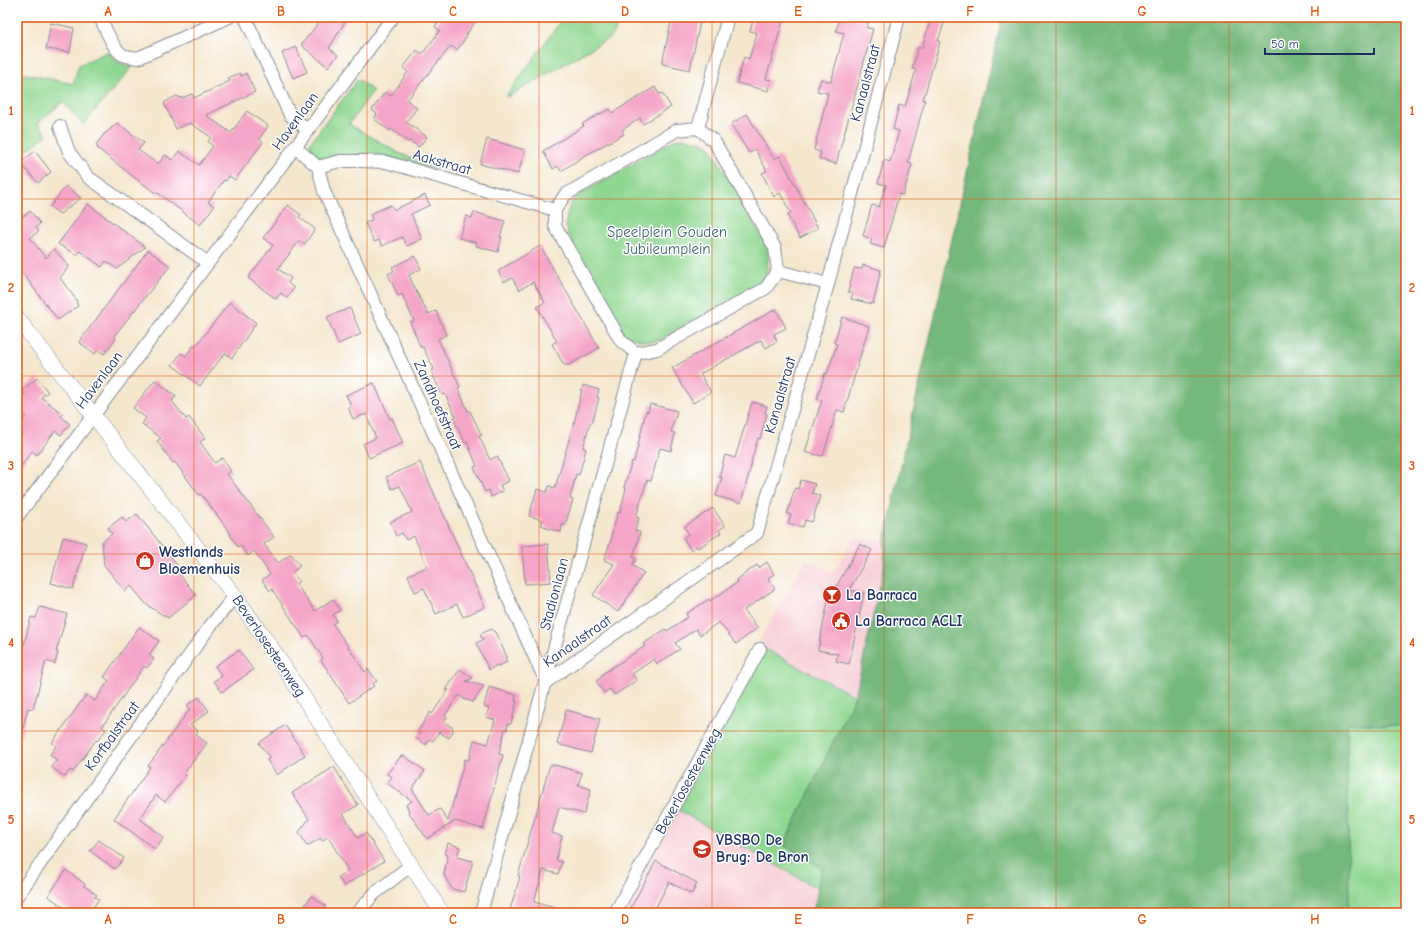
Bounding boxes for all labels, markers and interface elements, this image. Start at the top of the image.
text: A [104,4,112,19]
text: B [277,4,285,19]
text: C [449,4,457,19]
text: D [621,4,629,19]
text: E [794,4,802,19]
text: F [966,4,974,19]
text: G [1137,4,1147,19]
text: H [1310,4,1320,19]
scale bar [1265,30,1374,56]
text: 50 m [1271,37,1299,51]
street label: Kanaalstraat [846,42,884,124]
street label: Havenlaan [268,88,322,154]
text: 1 [8,103,14,118]
text: 1 [1409,103,1415,118]
street label: Aakstraat [411,145,474,179]
park label: Speelplein Gouden Jubileumplein [607,223,727,258]
text: 2 [8,280,14,295]
text: 2 [1409,280,1415,295]
street label: Havenlaan [72,348,126,412]
street label: Kanaalstraat [760,354,800,436]
street label: Zandhoefstraat [410,357,466,453]
text: 3 [8,458,14,473]
text: 3 [1409,458,1415,473]
place label: Westlands Bloemenhuis [159,543,240,578]
shop icon: Westlands Bloemenhuis [134,550,156,572]
street label: Stadionlaan [536,556,572,632]
bar icon: La Barraca [821,584,843,606]
place label: La Barraca [846,586,917,604]
street label: Beverlosesteenweg [228,592,310,700]
public building icon: La Barraca ACLI [830,610,852,632]
street label: Kanaalstraat [539,611,615,671]
place label: La Barraca ACLI [855,612,962,630]
text: 4 [8,635,14,650]
text: 4 [1409,635,1415,650]
street label: Korfbalstraat [81,697,144,774]
street label: Beverlosesteenweg [651,725,725,837]
text: 5 [8,812,15,827]
text: 5 [1409,812,1416,827]
place label: VBSBO De Brug: De Bron [716,831,809,866]
school or university icon: VBSBO De Brug: De Bron [691,838,713,860]
text: A [104,912,112,927]
text: B [277,912,285,927]
text: C [449,912,457,927]
text: D [621,912,629,927]
text: E [794,912,802,927]
text: F [966,912,974,927]
text: G [1137,912,1147,927]
text: H [1310,912,1320,927]

